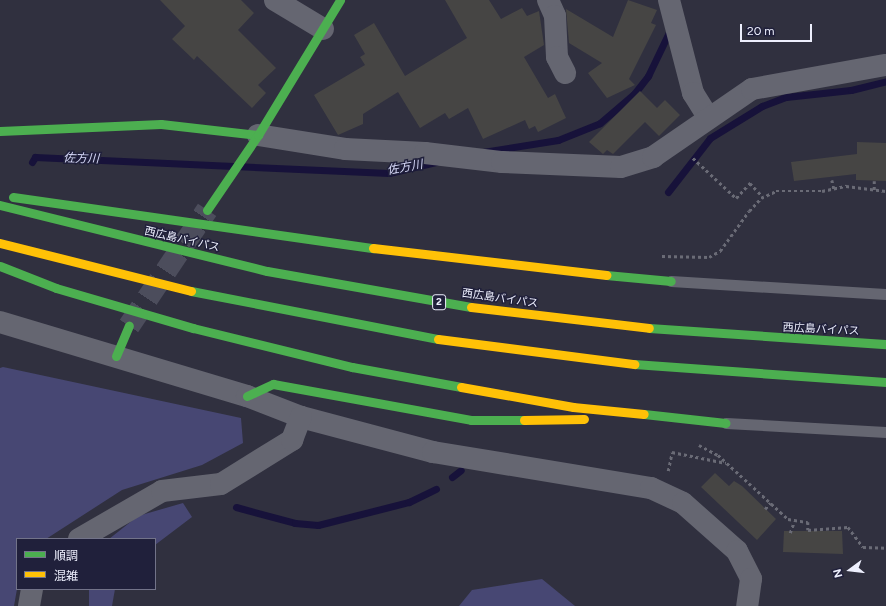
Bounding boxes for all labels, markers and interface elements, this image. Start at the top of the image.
scale bar [742,16,814,42]
text: 20 m [747,24,775,38]
water label: 佐方川 [63,151,99,167]
water label: 佐方川 [386,158,424,178]
street label: 西広島バイパス [143,225,221,255]
street label: 西広島バイパス [461,287,539,311]
road number: 2 [432,294,446,310]
street label: 西広島バイパス [782,321,860,339]
legend [16,538,156,590]
text: 順調 [54,549,78,563]
north arrow [830,550,870,590]
text: N [831,567,845,579]
text: 混雑 [54,569,78,583]

